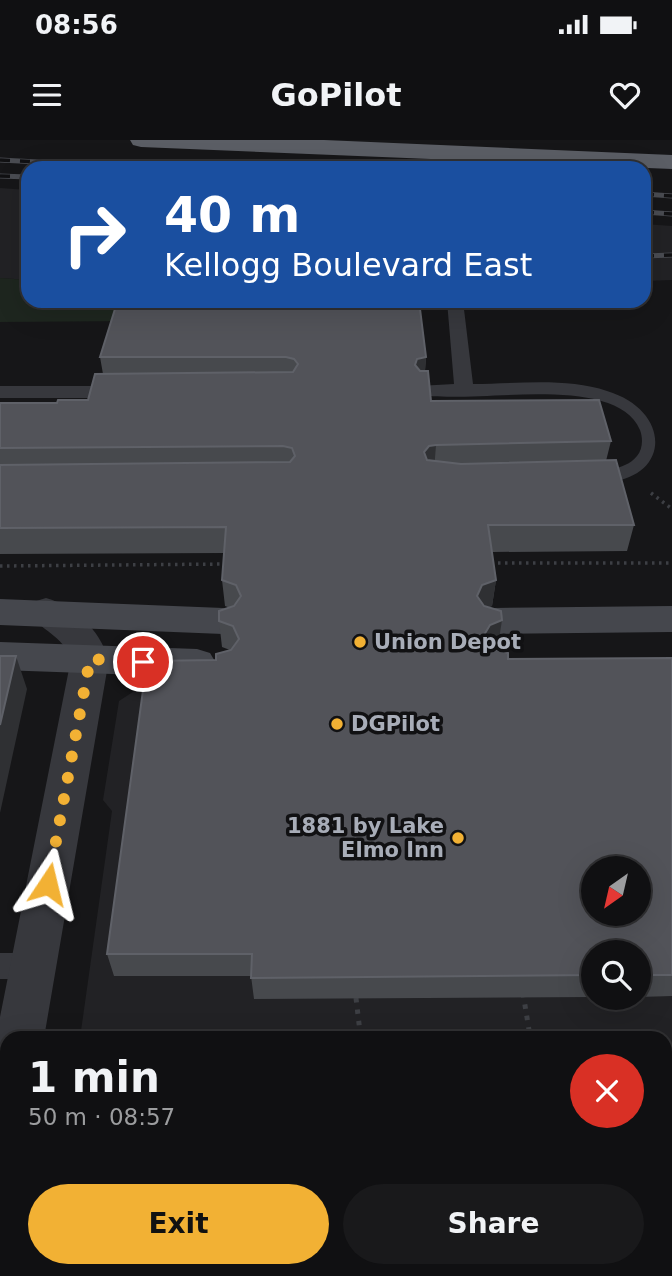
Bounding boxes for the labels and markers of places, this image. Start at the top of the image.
place label: Union Depot [374,630,521,654]
pin [113,632,173,692]
marker: Union Depot [352,634,368,650]
place label: DGPilot [351,712,440,736]
marker: DGPilot [329,716,345,732]
place label: 1881 by Lake Elmo Inn [287,814,444,862]
marker: 1881 by Lake Elmo Inn [450,830,466,846]

